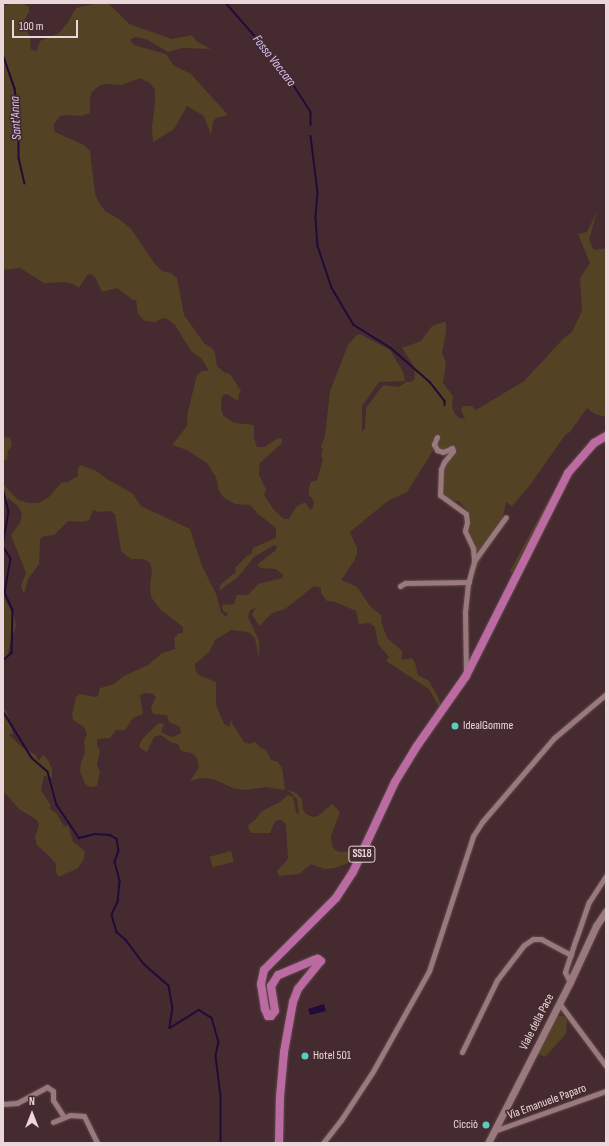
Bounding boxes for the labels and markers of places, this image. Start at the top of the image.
place label: IdealGomme [463,719,513,733]
marker: IdealGomme [450,721,460,731]
place label: Hotel 501 [313,1049,351,1063]
marker: Hotel 501 [300,1051,310,1061]
place label: Cicciò [453,1118,478,1132]
marker: Cicciò [481,1120,491,1130]

